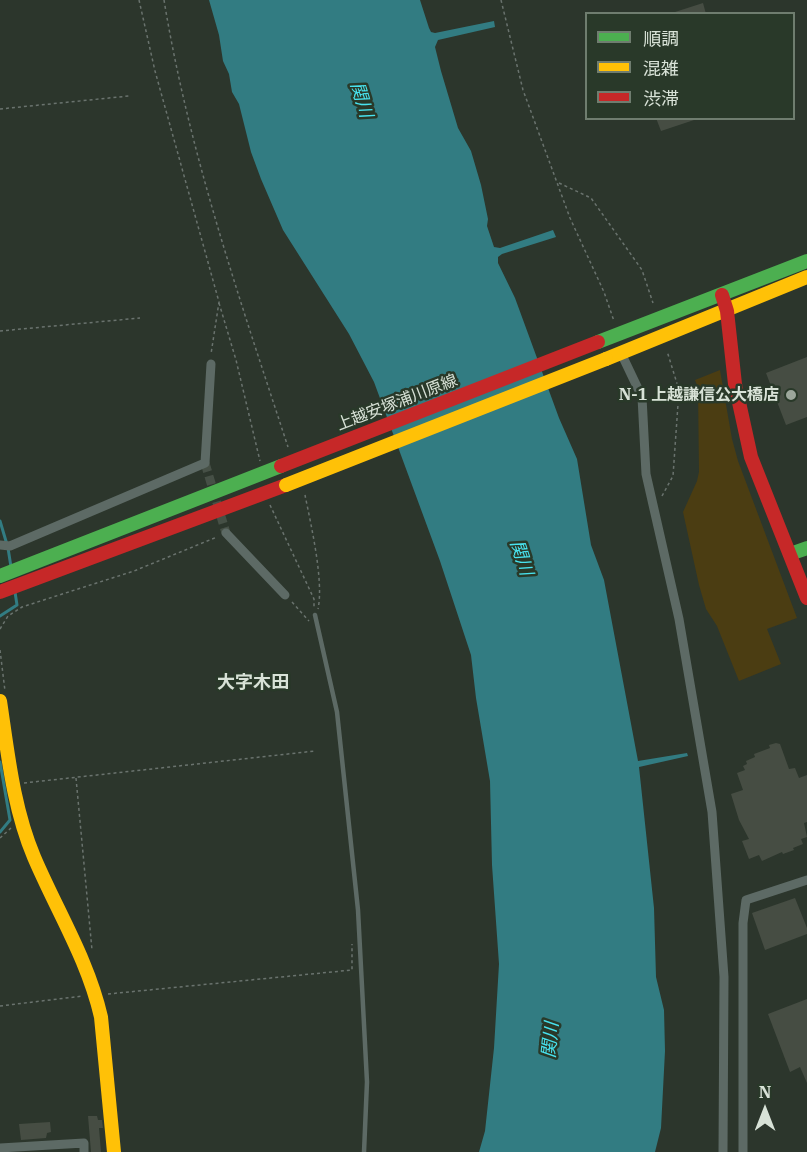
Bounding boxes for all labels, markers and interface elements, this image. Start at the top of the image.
legend [585,12,795,120]
text: 順調 [643,27,679,50]
text: 混雑 [643,57,679,80]
water label: 関川 [345,80,377,120]
text: 渋滞 [643,87,679,110]
street label: 上越安塚浦川原線 [334,371,460,435]
place label: N-1 上越謙信公大橋店 [619,385,779,405]
marker: N-1 上越謙信公大橋店 [784,388,798,402]
water label: 関川 [505,538,537,578]
district label: 大字木田 [217,672,289,694]
water label: 関川 [539,1021,563,1059]
north arrow [735,1080,795,1140]
text: N [759,1082,771,1102]

